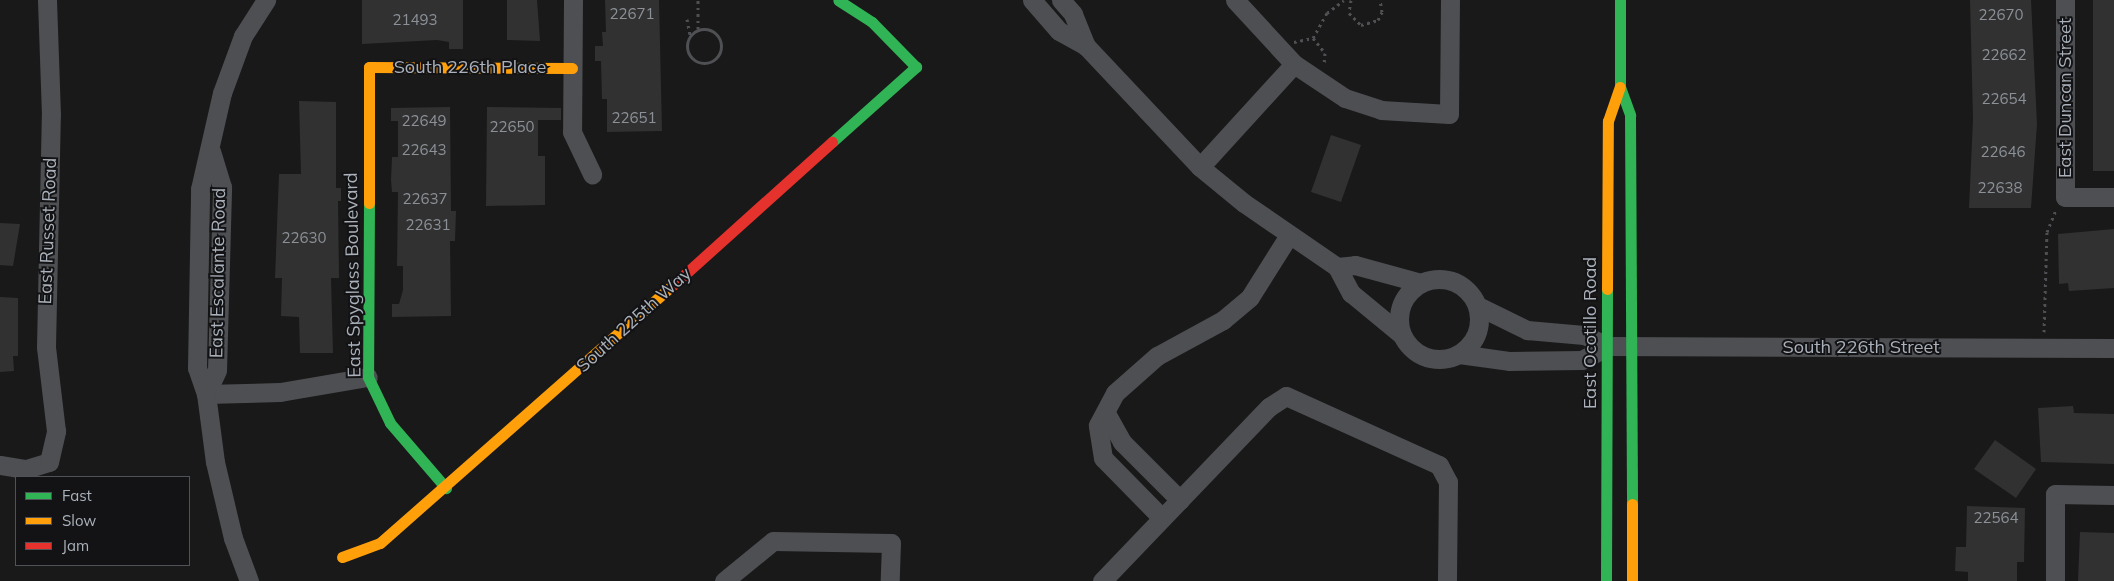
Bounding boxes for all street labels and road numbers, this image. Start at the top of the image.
street label: East Duncan Street [2054,18,2076,178]
street label: South 226th Place [394,56,546,78]
street label: East Russet Road [35,157,61,305]
street label: East Spyglass Boulevard [340,172,366,378]
street label: East Escalante Road [206,188,230,358]
street label: East Ocotillo Road [1579,257,1601,409]
street label: South 225th Way [572,263,696,377]
street label: South 226th Street [1782,336,1940,358]

